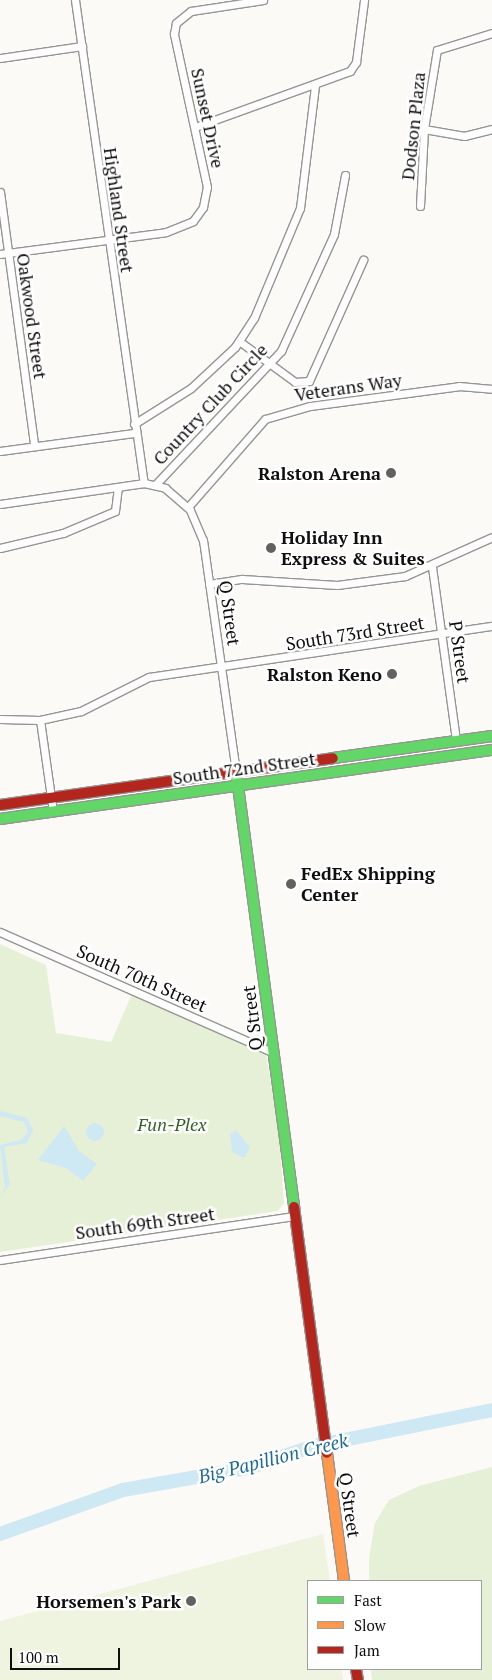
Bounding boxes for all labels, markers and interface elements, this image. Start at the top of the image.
street label: Sunset Drive [187,66,229,170]
street label: Dodson Plaza [397,71,429,181]
street label: Highland Street [100,146,138,274]
street label: Oakwood Street [12,252,52,380]
street label: Country Club Circle [148,339,272,469]
street label: Veterans Way [293,369,403,405]
place label: Ralston Arena [258,462,381,484]
marker: Ralston Arena [385,467,397,479]
place label: Holiday Inn Express & Suites [281,527,425,570]
marker: Holiday Inn Express & Suites [265,542,277,554]
street label: Q Street [215,579,245,647]
street label: South 73rd Street [284,611,426,655]
street label: P Street [445,619,475,685]
place label: Ralston Keno [267,663,382,685]
marker: Ralston Keno [386,668,398,680]
street label: South 72nd Street [171,747,317,789]
place label: FedEx Shipping Center [301,863,435,906]
marker: FedEx Shipping Center [285,878,297,890]
street label: South 70th Street [73,940,211,1016]
street label: Q Street [237,984,267,1052]
park label: Fun-Plex [138,1113,206,1135]
street label: South 69th Street [74,1203,216,1243]
water label: Big Papillion Creek [196,1428,350,1488]
street label: Q Street [335,1471,365,1539]
legend [307,1580,482,1670]
place label: Horsemen's Park [36,1590,181,1612]
text: Fast [354,1590,382,1610]
marker: Horsemen's Park [185,1595,197,1607]
text: Slow [354,1615,386,1635]
scale bar [12,1638,122,1670]
text: Jam [354,1640,380,1660]
text: 100 m [18,1647,59,1667]

